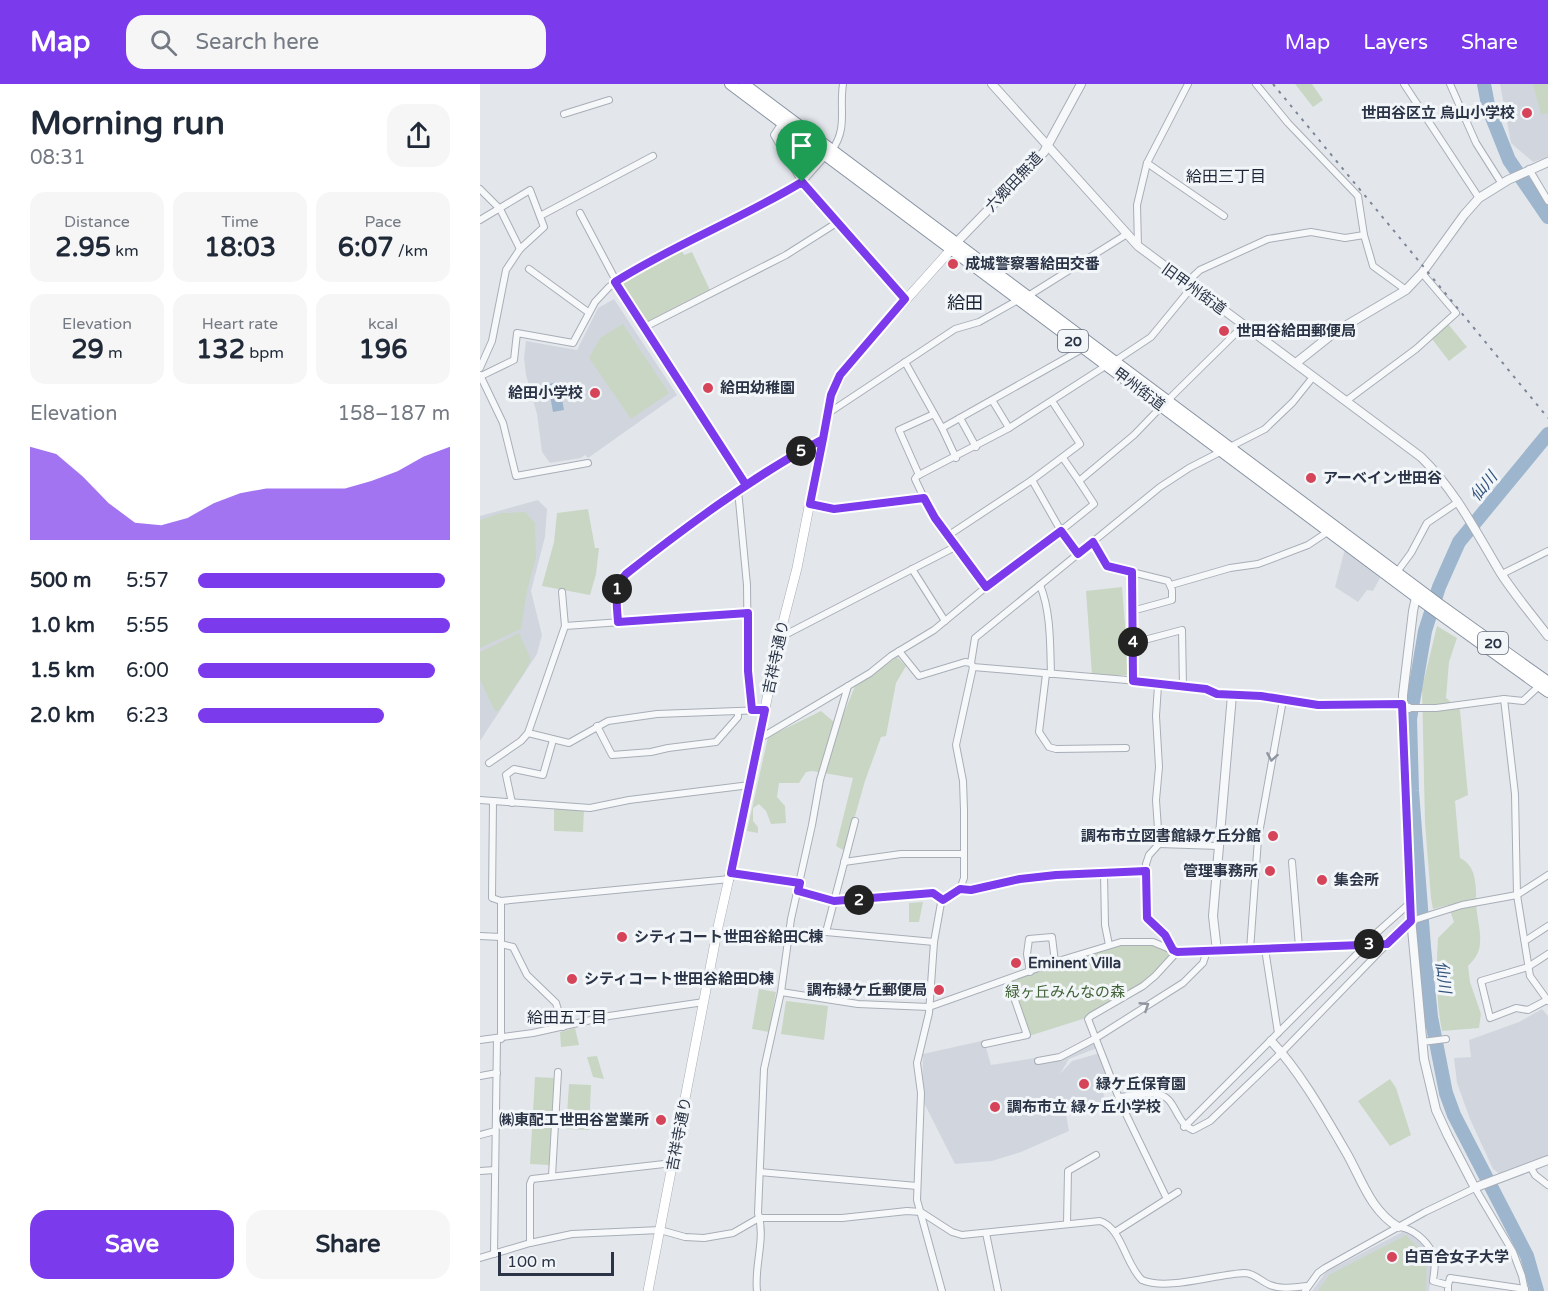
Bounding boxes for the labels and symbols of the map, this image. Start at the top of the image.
place label: 世田谷区立 烏山小学校 [1361,104,1515,122]
marker: 世田谷区立 烏山小学校 [1520,106,1534,120]
pin [776,120,827,182]
street label: 六郷田無道 [982,148,1046,216]
district label: 給田三丁目 [1186,167,1266,187]
place label: 成城警察署給田交番 [965,255,1100,273]
marker: 成城警察署給田交番 [946,257,960,271]
street label: 旧甲州街道 [1158,260,1230,318]
district label: 給田 [947,292,983,314]
place label: 世田谷給田郵便局 [1236,322,1356,340]
marker: 世田谷給田郵便局 [1217,324,1231,338]
road number: 20 [1058,330,1088,352]
street label: 甲州街道 [1110,364,1168,414]
place label: 給田幼稚園 [720,379,795,397]
marker: 給田幼稚園 [701,381,715,395]
place label: 給田小学校 [508,384,583,402]
marker: 給田小学校 [588,386,602,400]
pin: 5 [786,436,816,466]
water label: 仙川 [1466,466,1503,505]
place label: アーベイン世田谷 [1323,469,1442,487]
marker: アーベイン世田谷 [1304,471,1318,485]
pin: 1 [602,574,632,604]
street label: 吉祥寺通り [759,618,793,696]
pin: 4 [1118,627,1148,657]
road number: 20 [1478,632,1508,654]
one-way arrow [1266,752,1279,762]
place label: 調布市立図書館緑ケ丘分館 [1081,827,1261,845]
marker: 調布市立図書館緑ケ丘分館 [1266,829,1280,843]
place label: 管理事務所 [1183,862,1258,880]
marker: 管理事務所 [1263,864,1277,878]
place label: 集会所 [1333,871,1379,889]
marker: 集会所 [1315,873,1329,887]
pin: 2 [844,885,874,915]
place label: シティコート世田谷給田C棟 [634,928,824,946]
pin: 3 [1354,929,1384,959]
marker: シティコート世田谷給田C棟 [615,930,629,944]
place label: Eminent Villa [1028,954,1121,972]
marker: Eminent Villa [1009,956,1023,970]
water label: 仙川 [1431,960,1455,996]
place label: シティコート世田谷給田D棟 [584,970,774,988]
marker: シティコート世田谷給田D棟 [565,972,579,986]
place label: 調布緑ケ丘郵便局 [807,981,927,999]
marker: 調布緑ケ丘郵便局 [932,983,946,997]
park label: 緑ヶ丘みんなの森 [1005,983,1125,1001]
one-way arrow [1139,1001,1149,1013]
district label: 給田五丁目 [527,1008,607,1028]
place label: 緑ケ丘保育園 [1096,1075,1186,1093]
marker: 緑ケ丘保育園 [1077,1077,1091,1091]
street label: 吉祥寺通り [663,1095,695,1173]
place label: 調布市立 緑ヶ丘小学校 [1007,1098,1161,1116]
marker: 調布市立 緑ヶ丘小学校 [988,1100,1002,1114]
place label: ㈱東配工世田谷営業所 [499,1111,649,1129]
marker: ㈱東配工世田谷営業所 [654,1113,668,1127]
place label: 白百合女子大学 [1404,1248,1509,1266]
scale bar [498,1249,614,1276]
marker: 白百合女子大学 [1385,1250,1399,1264]

